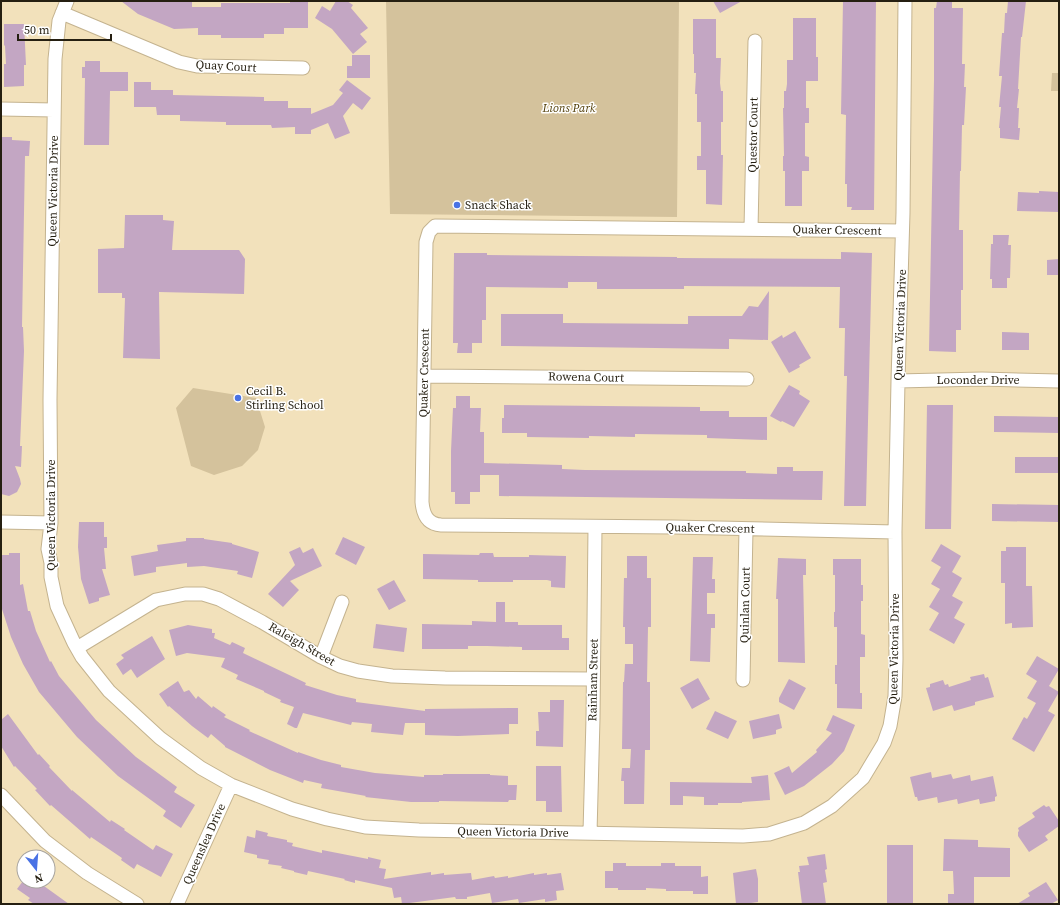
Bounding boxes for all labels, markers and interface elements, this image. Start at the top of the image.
scale bar [18,16,111,42]
text: 50 m [24,22,50,38]
street label: Quay Court [195,56,257,76]
street label: Questor Court [744,97,762,173]
park label: Lions Park [541,100,596,116]
street label: Queen Victoria Drive [44,135,62,247]
place label: Snack Shack [465,197,532,213]
marker: Snack Shack [452,200,462,210]
street label: Quaker Crescent [792,221,882,239]
street label: Queen Victoria Drive [890,269,910,381]
street label: Quaker Crescent [415,328,433,418]
street label: Rowena Court [548,368,624,386]
street label: Loconder Drive [936,372,1020,388]
place label: Cecil B. Stirling School [246,383,324,413]
marker: Cecil B. Stirling School [233,393,243,403]
street label: Queen Victoria Drive [43,459,59,571]
street label: Quaker Crescent [665,519,755,537]
street label: Quinlan Court [736,567,754,643]
street label: Queen Victoria Drive [885,593,903,705]
street label: Raleigh Street [266,618,338,670]
street label: Rainham Street [584,638,602,721]
street label: Queenslea Drive [179,801,229,887]
street label: Queen Victoria Drive [457,823,569,841]
north arrow [16,849,56,889]
text: N [33,870,45,886]

